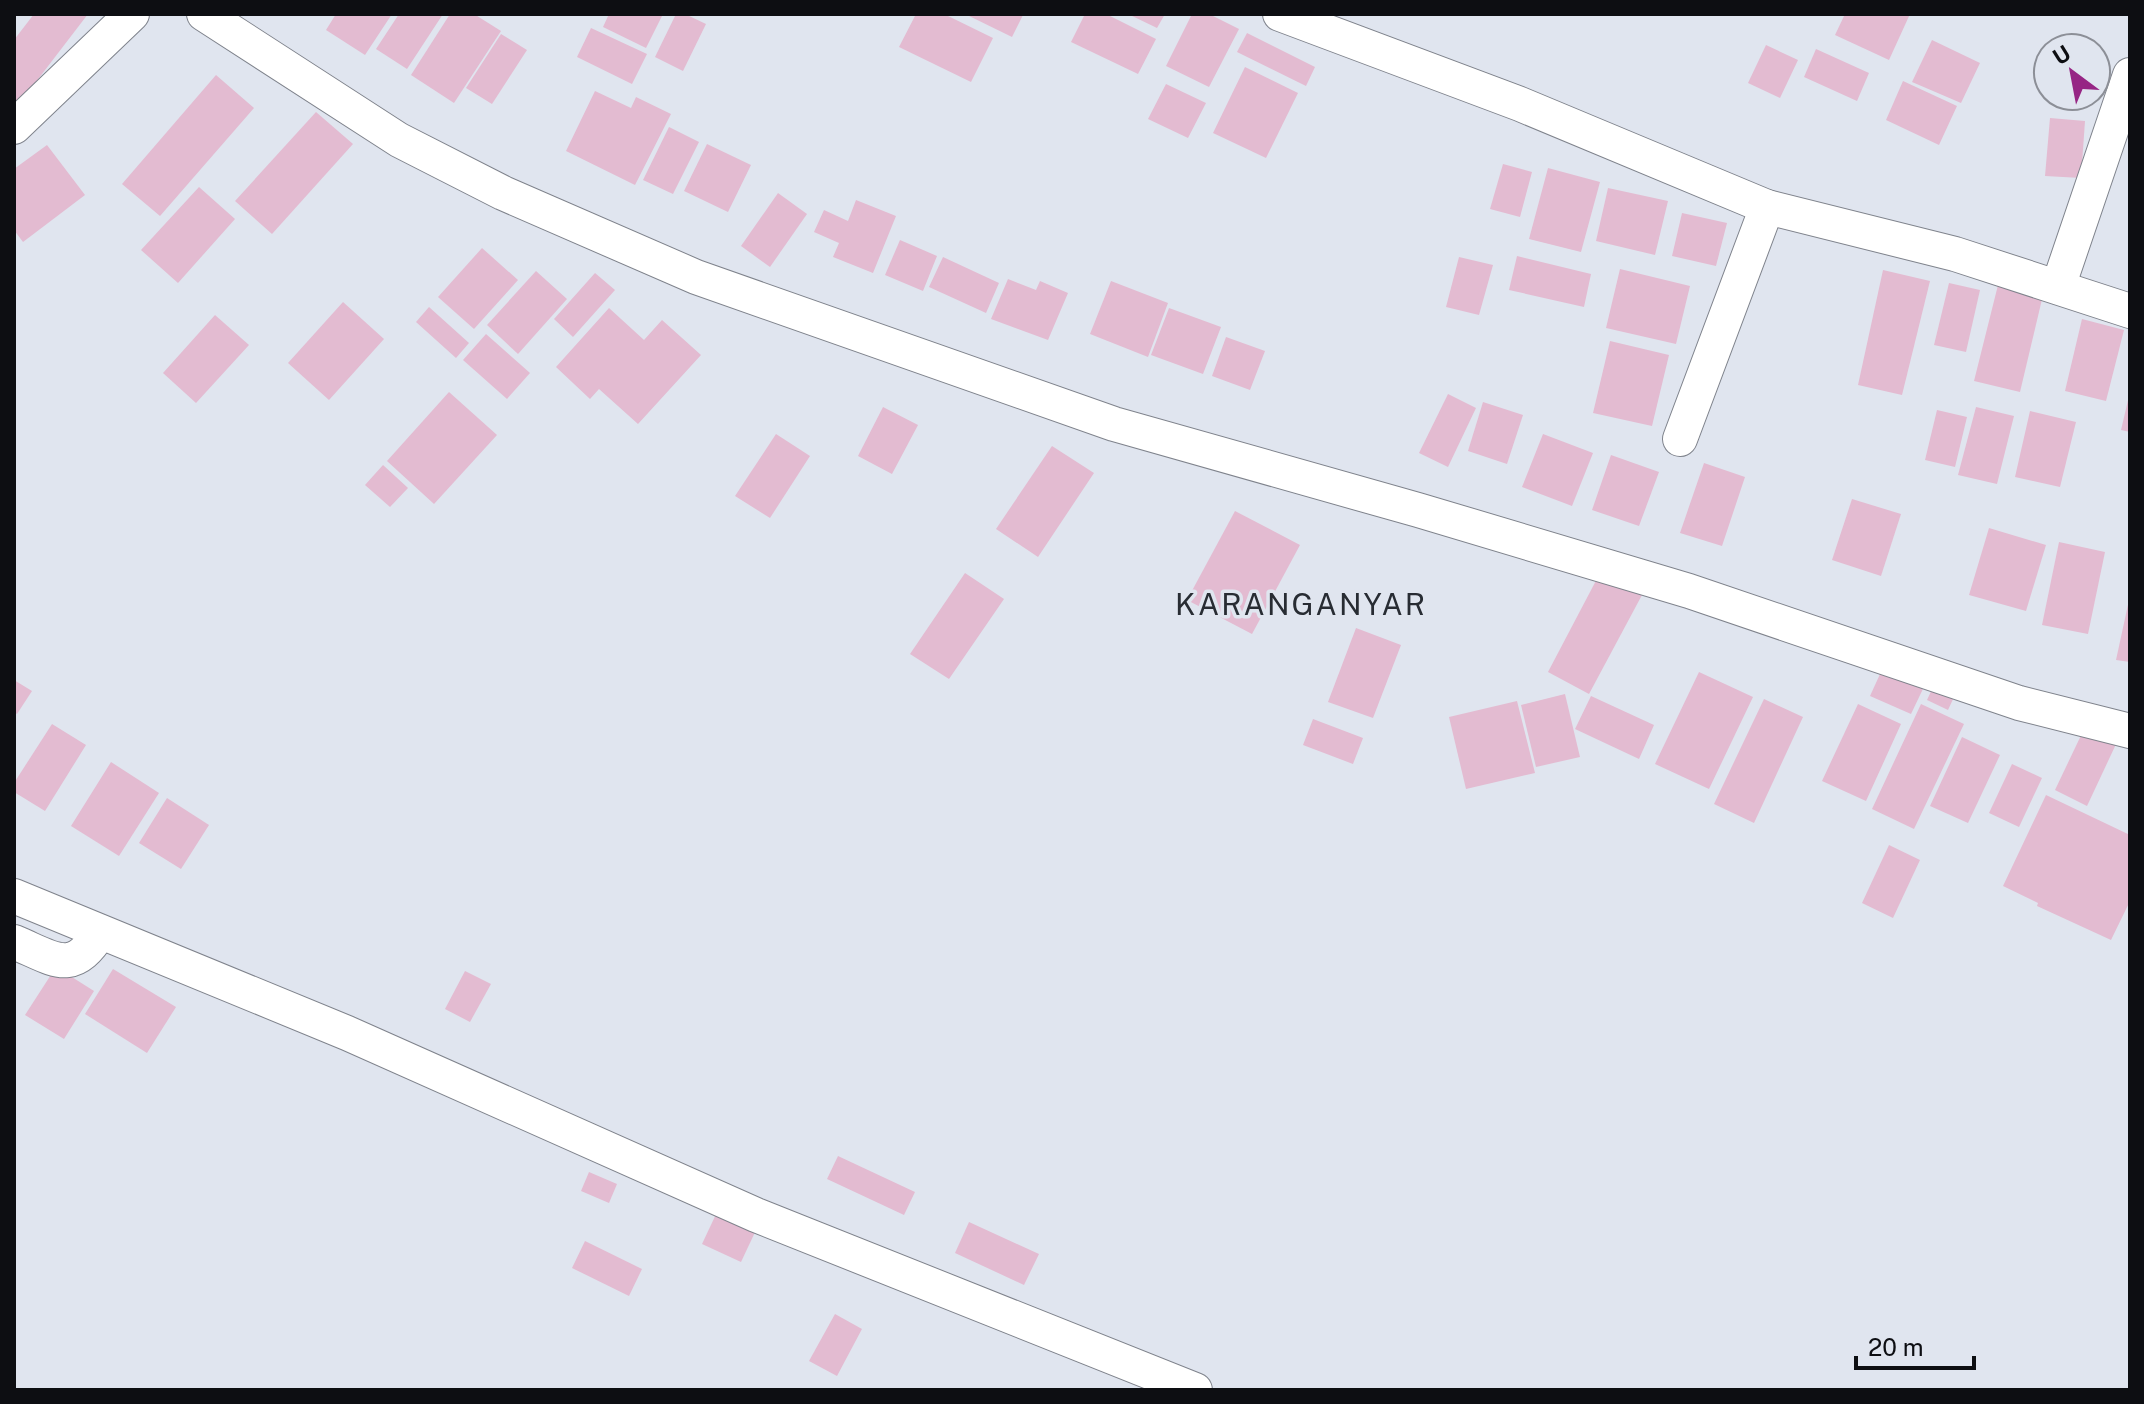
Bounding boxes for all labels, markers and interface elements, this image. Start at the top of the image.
north arrow [2032,32,2112,112]
text: U [2048,40,2075,70]
district label: KARANGANYAR [1175,586,1427,622]
scale bar [1856,1320,1974,1370]
text: 20 m [1868,1333,1924,1361]

